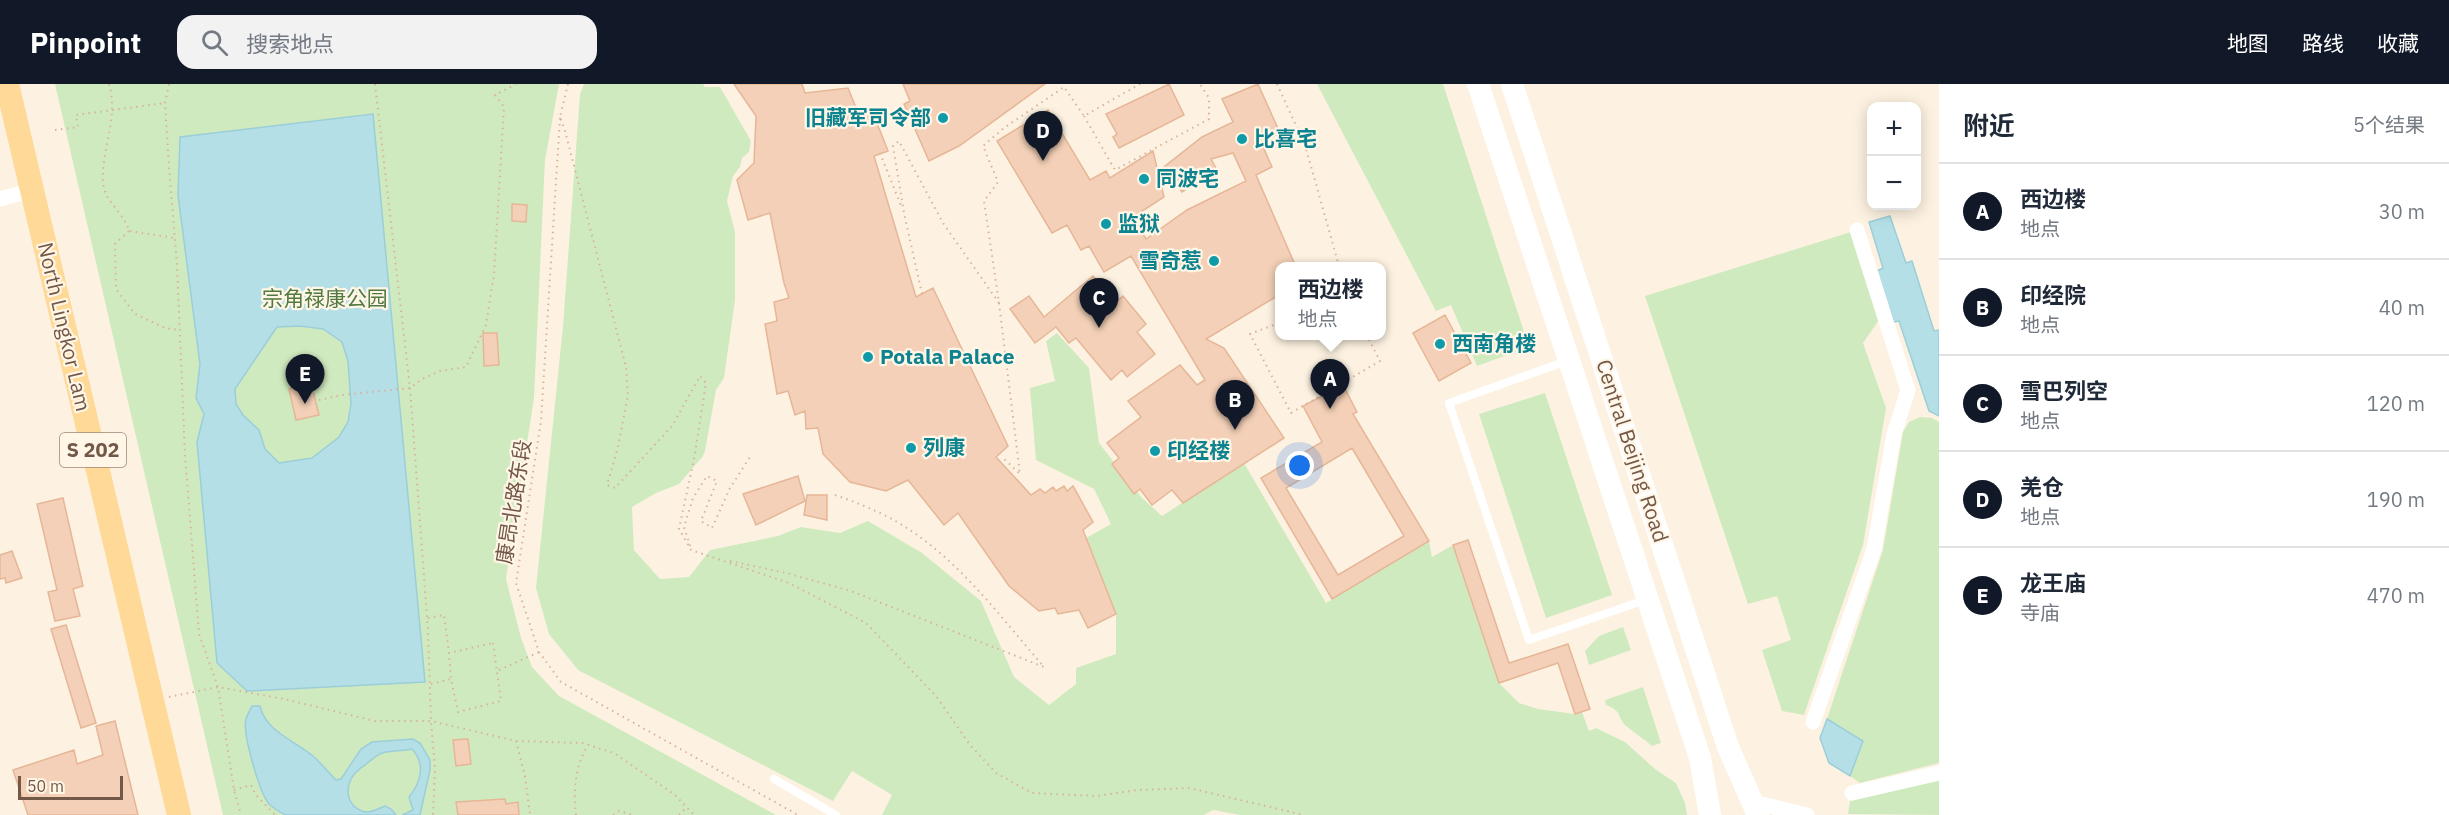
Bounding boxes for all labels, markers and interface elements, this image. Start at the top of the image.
search box [177,15,597,69]
text: Pinpoint [30,24,141,61]
icon: search [198,26,231,59]
text: 搜索地点 [246,29,334,58]
text: 地图 [2227,29,2269,57]
text: 路线 [2302,29,2344,57]
text: 收藏 [2377,29,2419,57]
map controls [1867,102,1921,210]
button: + [1867,102,1921,156]
place label: 旧藏军司令部 [805,103,931,131]
text: 附近 [1963,108,2015,142]
marker: 旧藏军司令部 [936,111,950,125]
text: 5个结果 [2353,111,2425,138]
pin: D [1024,112,1062,161]
place label: 比喜宅 [1254,124,1317,152]
marker: 比喜宅 [1235,132,1249,146]
button: − [1867,156,1921,210]
place label: 同波宅 [1156,164,1219,192]
marker: 同波宅 [1137,172,1151,186]
text: 西边楼 [2020,184,2086,213]
text: A [1976,198,1989,225]
text: 30 m [2379,198,2425,225]
place label: 监狱 [1118,209,1160,237]
text: 地点 [2020,215,2060,242]
marker: 监狱 [1099,217,1113,231]
street label: North Lingkor Lam [32,240,98,414]
place label: 雪奇惹 [1139,246,1202,274]
marker: 雪奇惹 [1207,254,1221,268]
popup [1275,262,1386,340]
text: 西边楼 [1297,274,1364,303]
pin: C [1080,278,1118,328]
text: 印经院 [2020,280,2086,309]
park label: 宗角禄康公园 [262,284,388,312]
text: B [1976,294,1989,321]
text: 40 m [2379,294,2425,321]
text: 地点 [1297,305,1337,332]
text: 地点 [2020,311,2060,338]
place label: 西南角楼 [1452,329,1536,357]
marker: 西南角楼 [1433,337,1447,351]
place label: Potala Palace [880,342,1015,370]
marker: Potala Palace [861,350,875,364]
pin: E [286,354,324,404]
street label: Central Beijing Road [1590,356,1676,546]
pin: A [1310,360,1350,409]
text: 雪巴列空 [2020,376,2108,405]
pin: B [1216,380,1254,430]
text: C [1976,390,1989,417]
text: 120 m [2367,390,2425,417]
text: 地点 [2020,407,2060,434]
road number: S 202 [60,433,126,467]
place label: 列康 [923,433,965,461]
place label: 印经楼 [1167,436,1230,464]
street label: 康昂北路东段 [489,437,537,566]
marker: 列康 [904,441,918,455]
marker: 印经楼 [1148,444,1162,458]
your location [1285,451,1314,480]
text: 羌仓 [2020,472,2064,501]
text: D [1976,486,1989,513]
text: 190 m [2367,486,2425,513]
text: 地点 [2020,503,2060,530]
text: 龙王庙 [2020,568,2086,597]
text: E [1976,582,1989,609]
text: 470 m [2367,582,2425,609]
text: 寺庙 [2020,599,2060,626]
scale bar [18,773,123,800]
text: 50 m [27,776,64,796]

